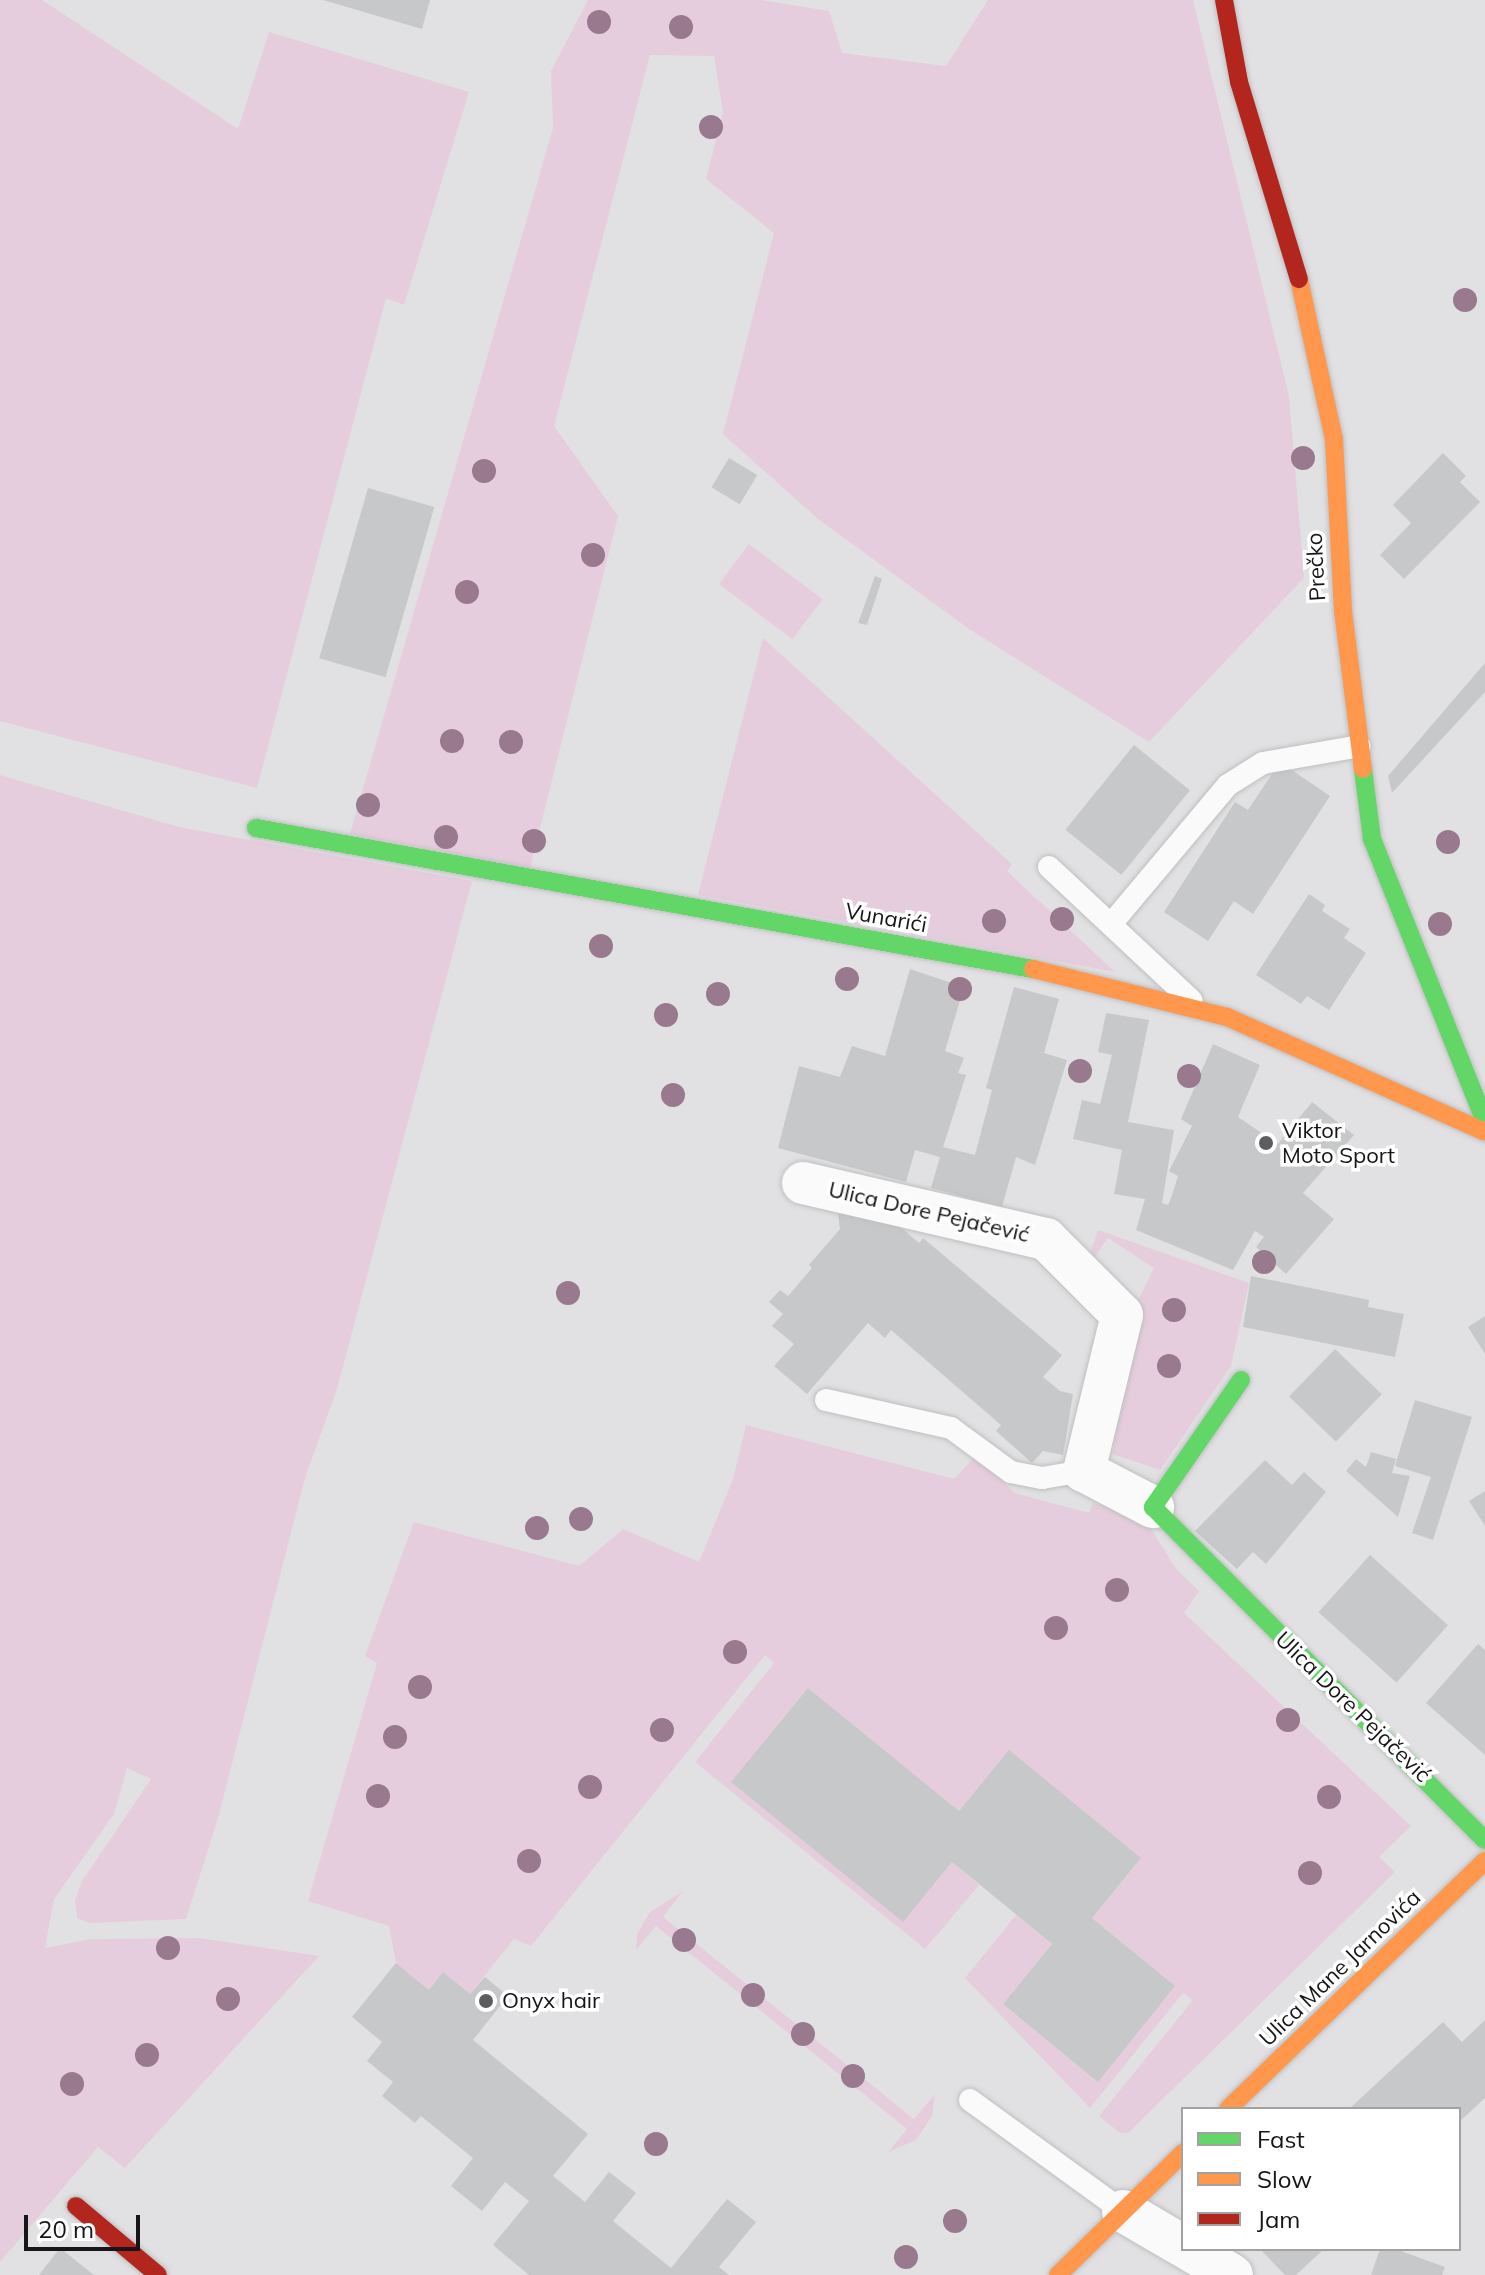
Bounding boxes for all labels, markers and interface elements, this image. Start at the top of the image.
street label: Prečko [1301,532,1331,602]
street label: Vunarići [843,898,929,938]
place label: Viktor Moto Sport [1282,1117,1395,1168]
marker: Viktor Moto Sport [1257,1134,1275,1152]
street label: Ulica Dore Pejačević [826,1176,1032,1248]
street label: Ulica Dore Pejačević [1270,1626,1436,1788]
street label: Ulica Mane Jarnovića [1254,1884,1426,2052]
place label: Onyx hair [502,1988,600,2014]
marker: Onyx hair [477,1992,495,2010]
legend [1181,2107,1461,2251]
text: Fast [1257,2124,1305,2154]
text: Slow [1257,2164,1312,2194]
scale bar [28,2199,144,2249]
text: Jam [1257,2204,1300,2234]
text: 20 m [38,2214,94,2244]

